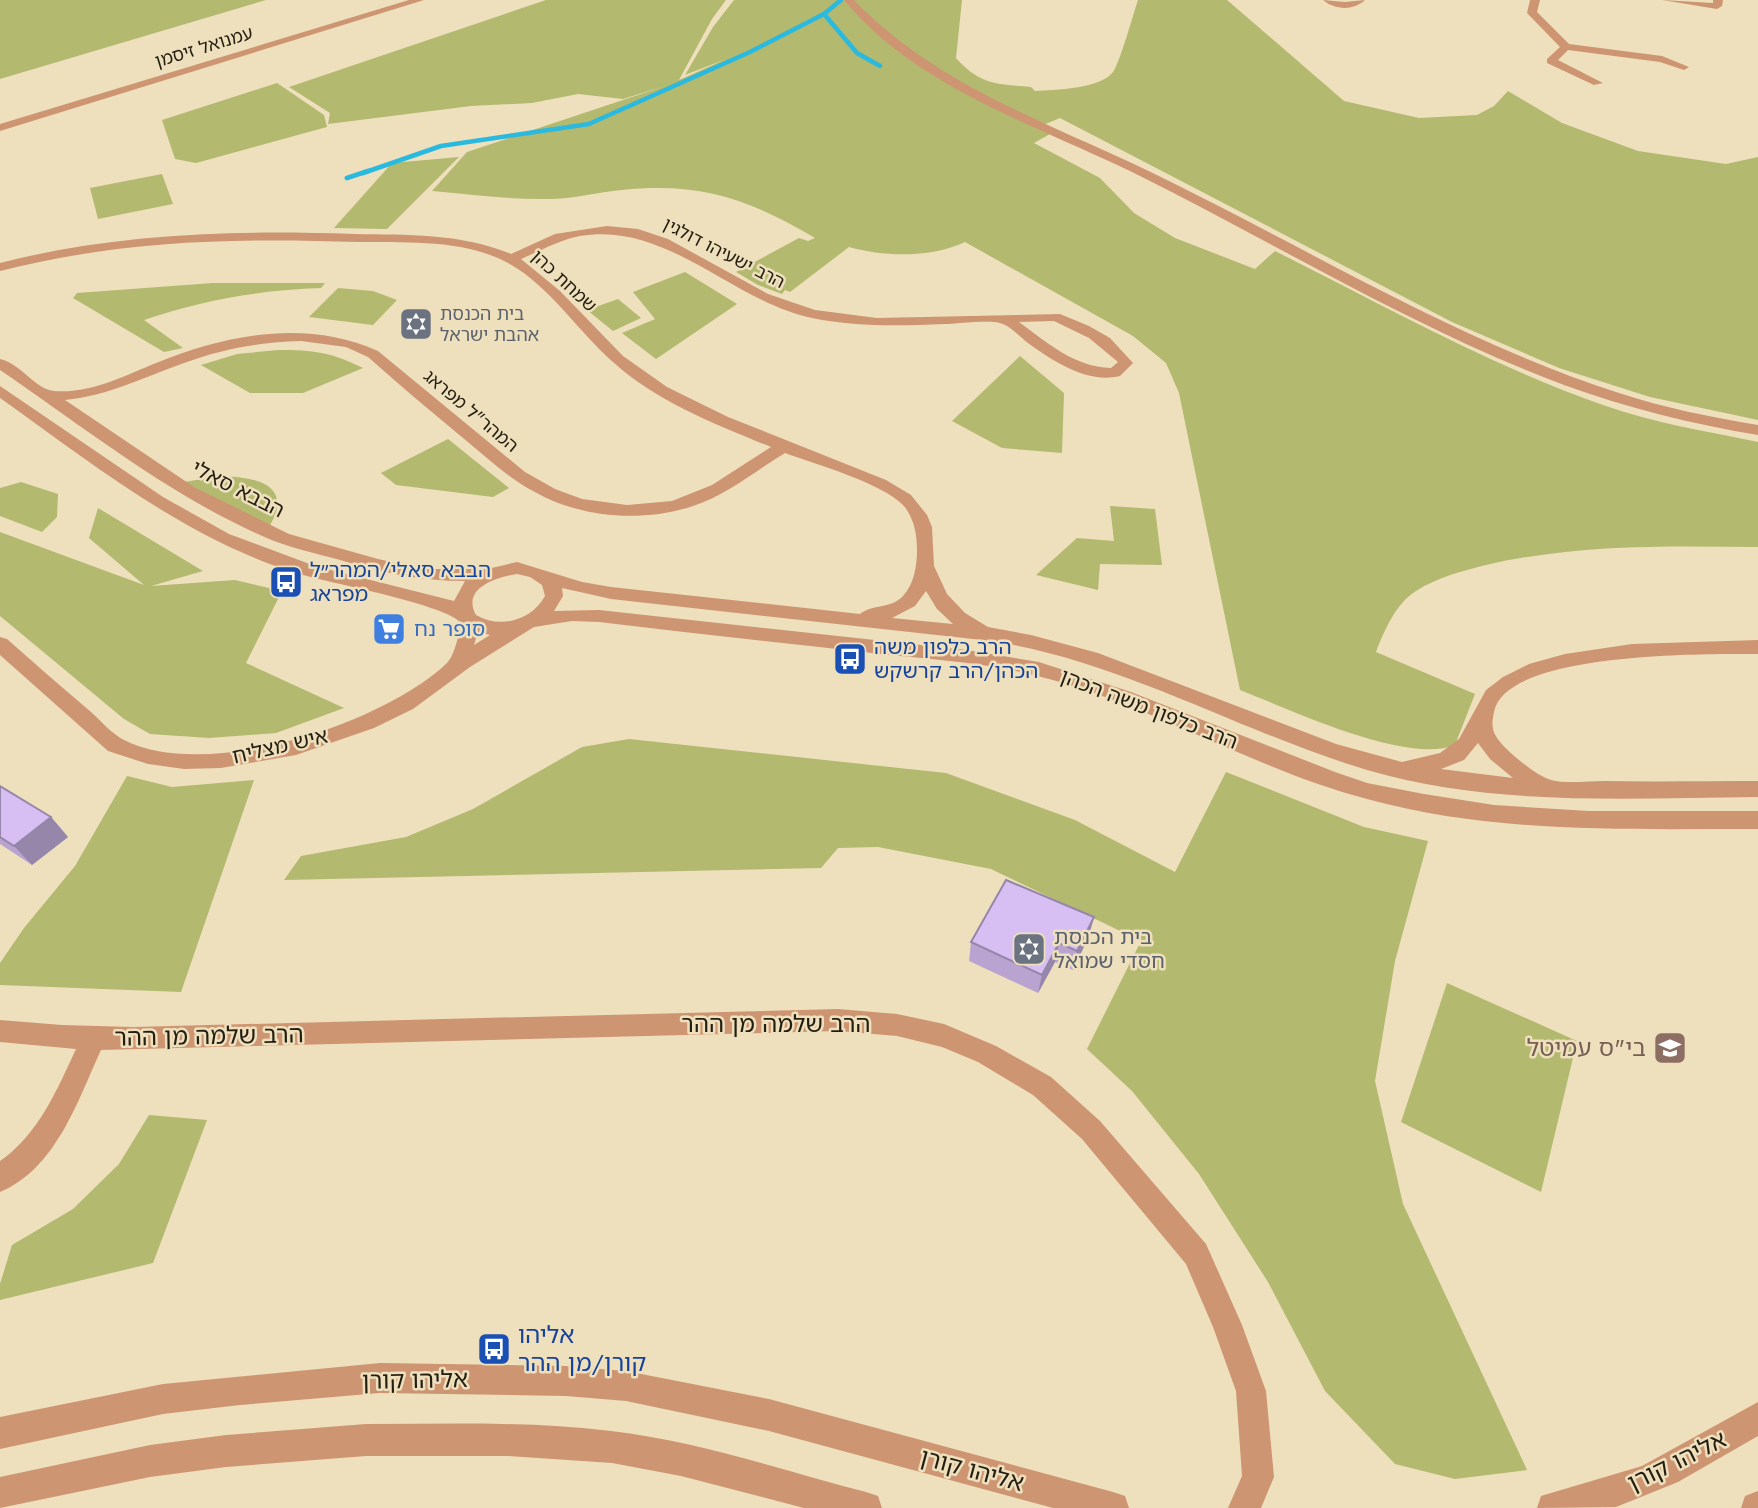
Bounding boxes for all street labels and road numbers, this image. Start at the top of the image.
street label: עמנואל זיסמן [152,20,256,74]
street label: הרב ישעיהו דולגין [659,211,789,295]
street label: שמחת כהן [525,244,603,318]
street label: המהר"ל מפראג [418,364,524,458]
street label: הבבא סאלי [186,453,290,525]
street label: הרב כלפון משה הכהן [1056,661,1242,757]
street label: איש מצליח [229,720,331,772]
street label: הרב שלמה מן ההר [681,1006,871,1041]
street label: הרב שלמה מן ההר [114,1016,304,1055]
street label: אליהו קורן [362,1361,468,1398]
street label: אליהו קורן [1621,1422,1732,1500]
street label: אליהו קורן [916,1439,1028,1500]

